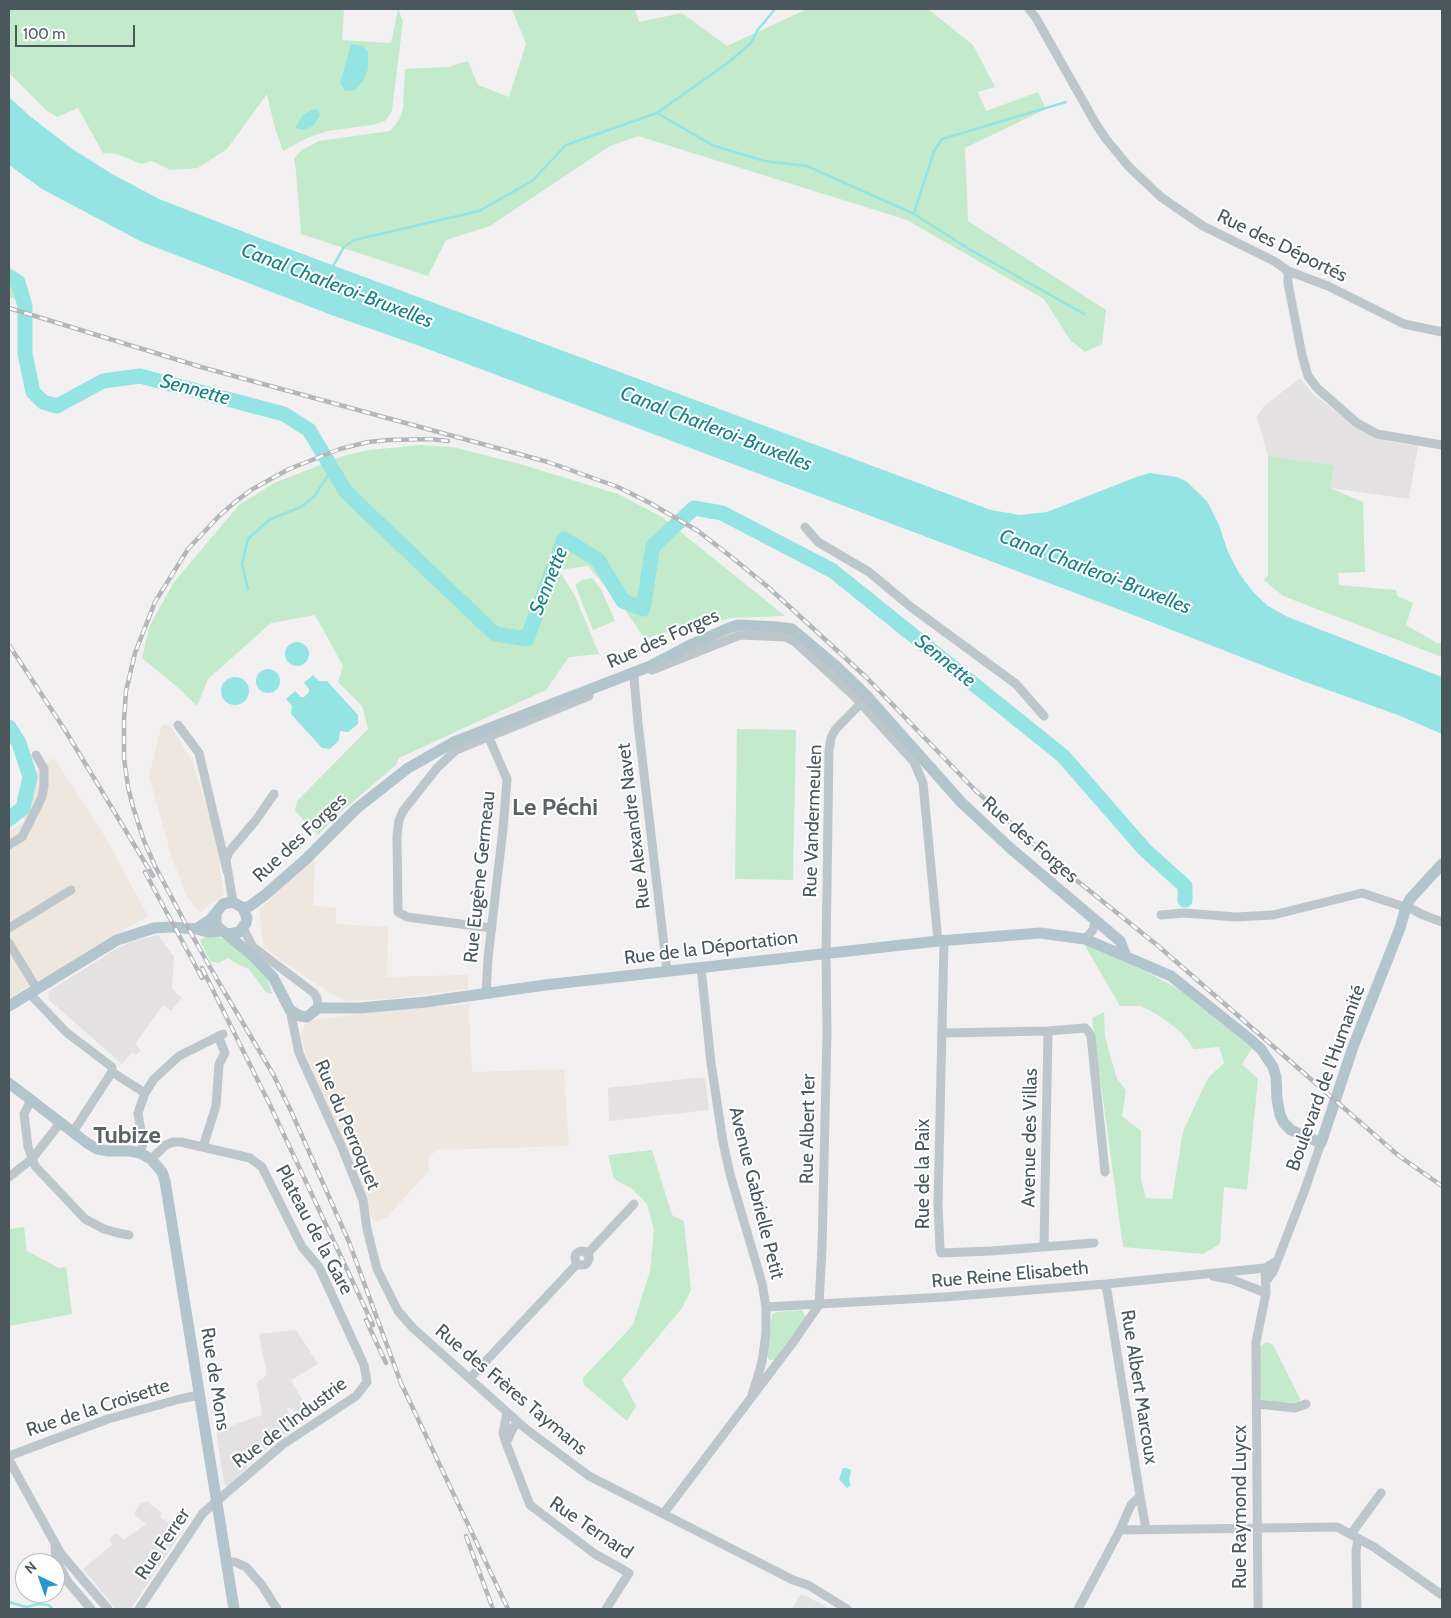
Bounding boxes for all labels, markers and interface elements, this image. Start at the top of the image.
scale bar [18,15,138,47]
text: 100 m [23,25,65,43]
street label: Rue des Déportés [1213,205,1351,287]
water label: Canal Charleroi-Bruxelles [238,238,436,334]
water label: Sennette [158,369,232,411]
water label: Canal Charleroi-Bruxelles [617,381,815,477]
water label: Canal Charleroi-Bruxelles [996,524,1194,620]
water label: Sennette [525,544,573,618]
street label: Rue des Forges [604,604,722,674]
water label: Sennette [910,629,980,693]
street label: Rue Alexandre Navet [613,742,655,910]
street label: Rue Vandermeulen [799,744,827,898]
street label: Rue des Forges [248,789,352,887]
street label: Rue Eugène Germeau [460,790,500,964]
street label: Rue des Forges [977,792,1083,888]
district label: Le Péchi [512,794,598,822]
street label: Rue de la Déportation [623,926,799,970]
street label: Boulevard de l'Humanité [1282,982,1370,1174]
street label: Rue du Perroquet [309,1056,385,1194]
street label: Avenue des Villas [1017,1068,1043,1208]
street label: Rue Albert 1er [796,1074,820,1184]
street label: Avenue Gabrielle Petit [724,1104,788,1282]
street label: Rue de la Paix [912,1119,934,1229]
district label: Tubize [93,1122,161,1150]
street label: Plateau de la Gare [270,1161,358,1299]
street label: Rue Reine Elisabeth [930,1257,1090,1293]
street label: Rue Albert Marcoux [1116,1308,1162,1466]
street label: Rue des Frères Taymans [430,1320,592,1460]
street label: Rue de Mons [196,1326,234,1432]
street label: Rue de l'Industrie [228,1373,352,1473]
street label: Rue de la Croisette [23,1374,173,1442]
street label: Rue Raymond Luycx [1229,1425,1251,1589]
street label: Rue Ternard [545,1492,637,1564]
street label: Rue Ferrer [131,1504,195,1584]
north arrow [15,1553,65,1603]
text: N [21,1558,40,1578]

